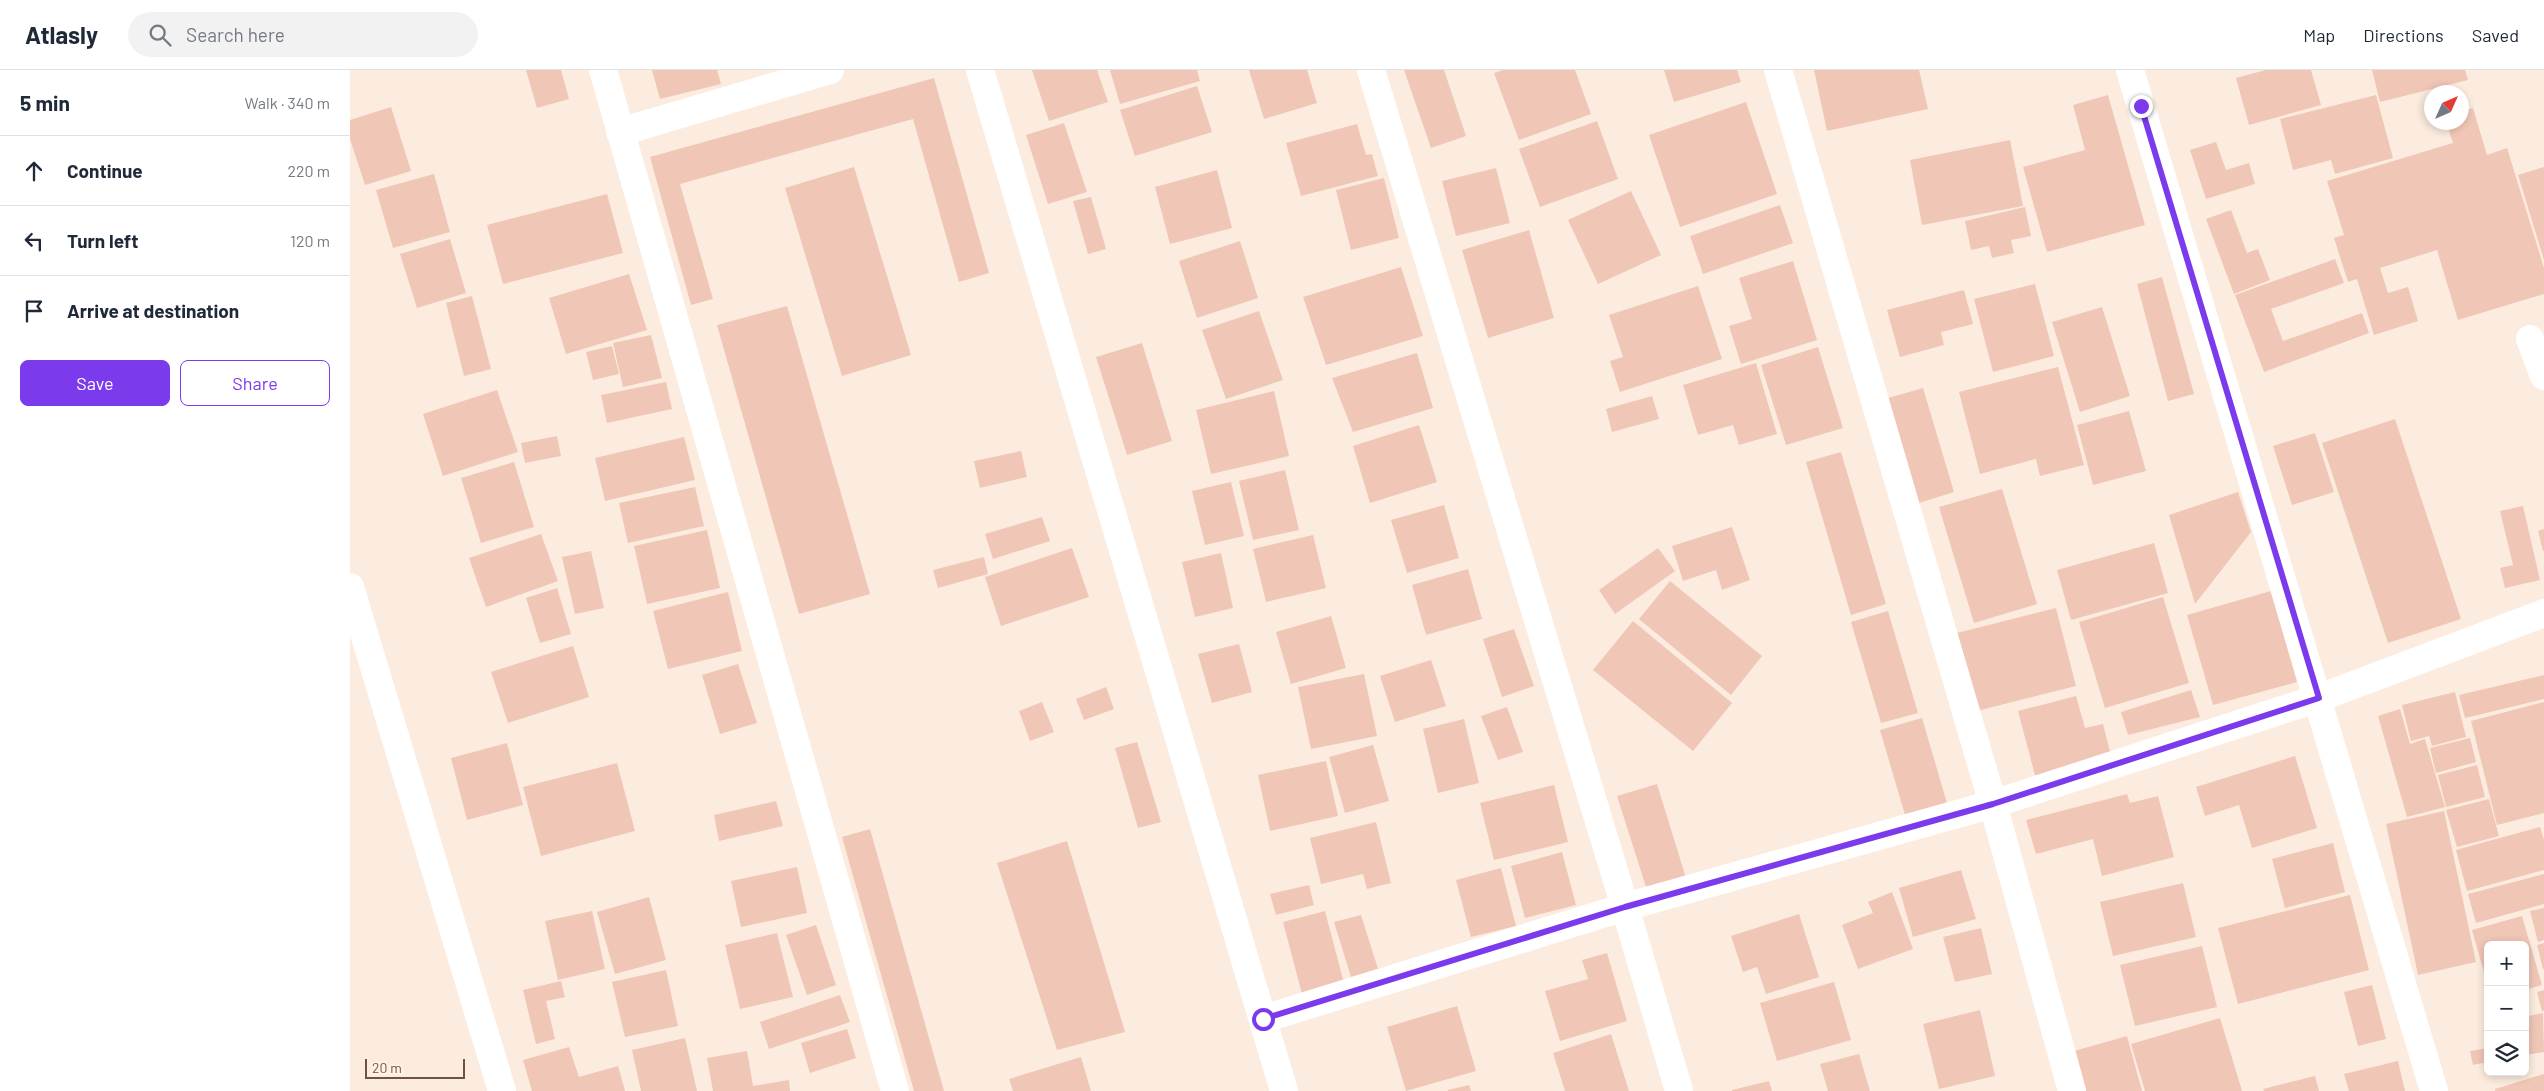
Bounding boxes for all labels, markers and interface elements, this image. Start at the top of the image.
search box [128,12,478,57]
text: Atlasly [25,20,98,49]
icon: search [146,21,174,49]
text: Search here [186,23,285,46]
text: Map [2303,24,2335,46]
text: Directions [2363,24,2444,46]
text: Saved [2472,24,2519,46]
north arrow [2424,85,2469,130]
text: 5 min [20,90,70,115]
text: Walk · 340 m [245,93,330,112]
route end [2130,95,2153,118]
icon: ahead [20,157,48,185]
text: Continue [67,159,143,182]
text: 220 m [287,161,330,180]
icon: left [20,227,48,255]
text: Turn left [67,229,138,252]
text: 120 m [290,231,330,250]
icon: arrive [20,297,48,325]
text: Arrive at destination [67,299,239,322]
button: Save [20,360,170,406]
button: Share [180,360,330,406]
map controls [2484,941,2529,1076]
button: + [2484,941,2529,986]
button: − [2484,986,2529,1031]
route start [1252,1008,1275,1031]
button: layers [2484,1031,2529,1076]
scale bar [365,1056,465,1079]
text: 20 m [372,1059,402,1076]

